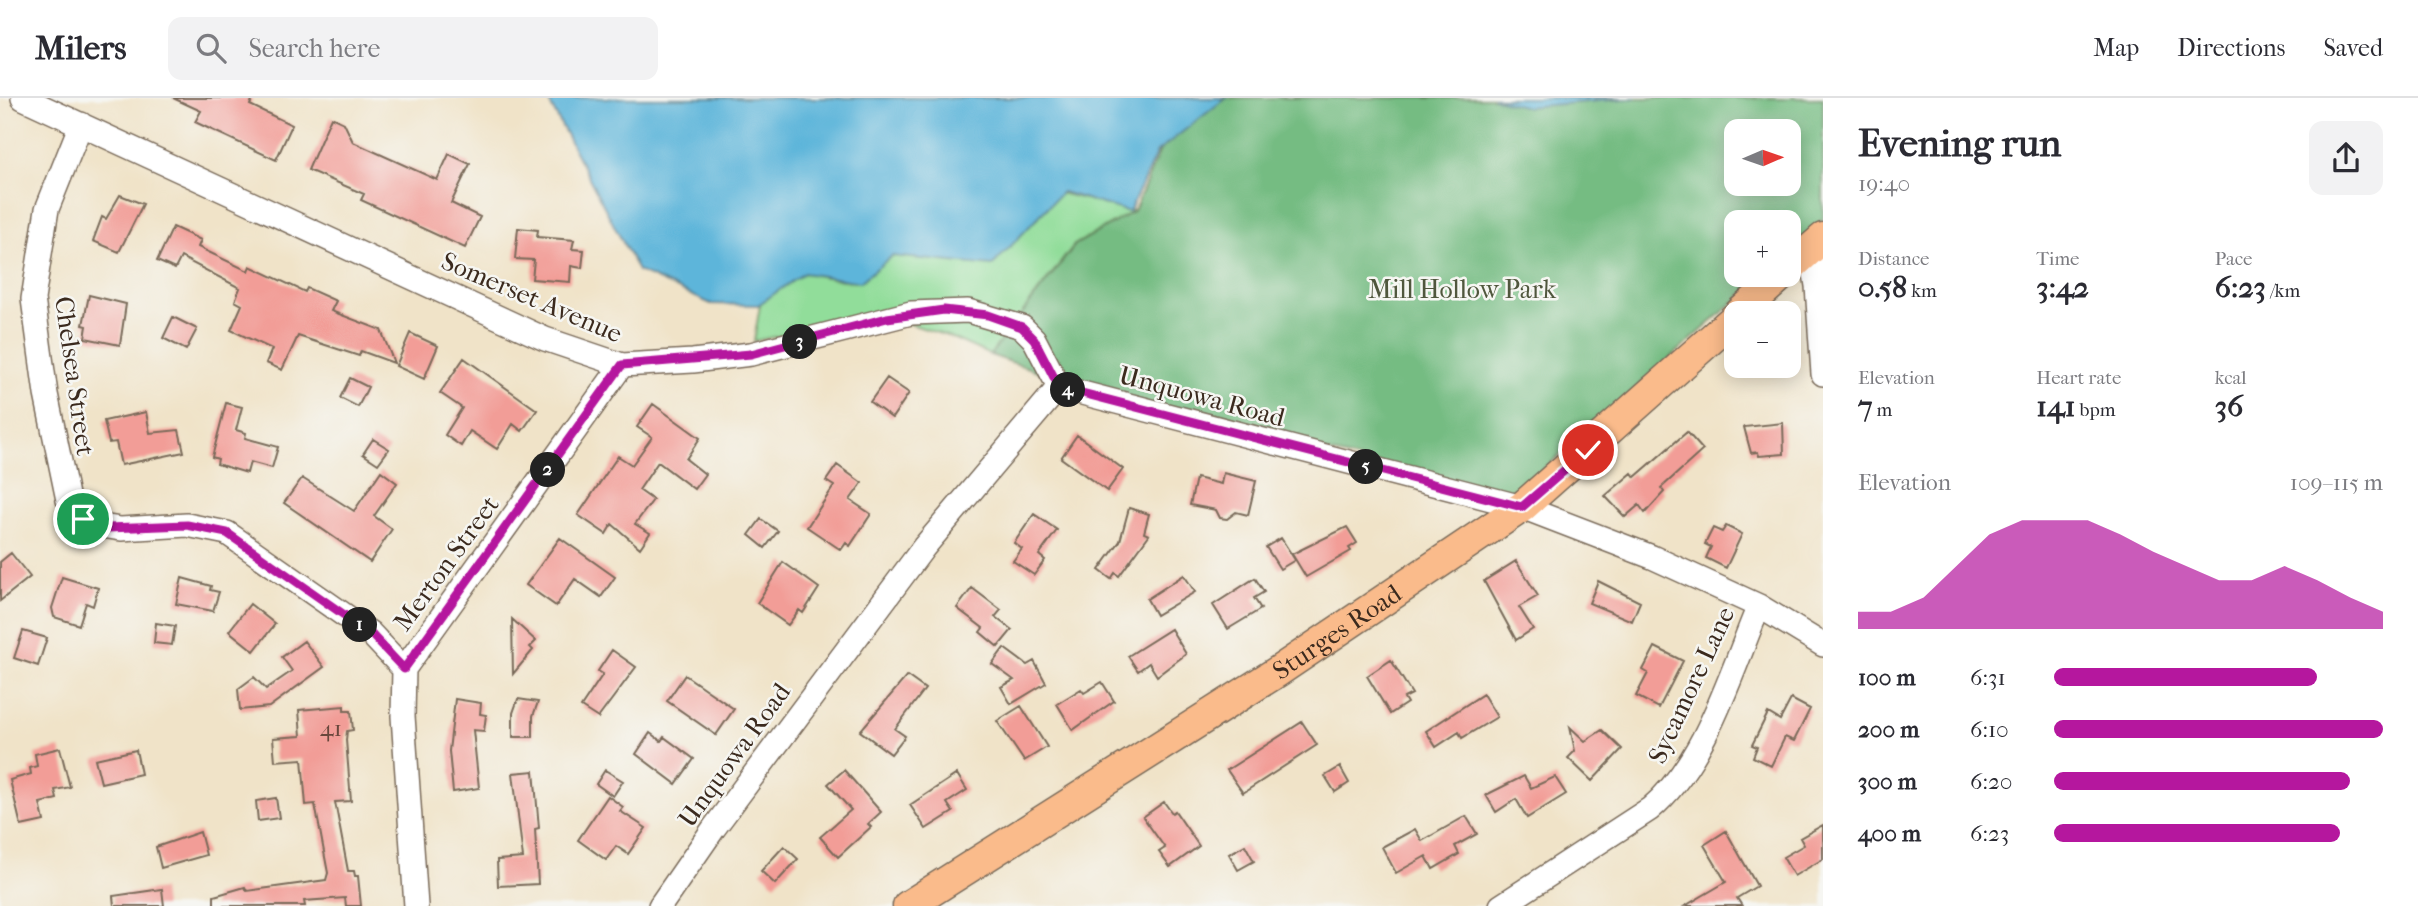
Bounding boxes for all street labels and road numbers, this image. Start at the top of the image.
street label: Somerset Avenue [437,245,627,350]
street label: Chelsea Street [48,294,101,458]
street label: Unquowa Road [1116,359,1289,434]
street label: Merton Street [387,489,506,637]
street label: Sturges Road [1267,577,1408,686]
street label: Sycamore Lane [1642,602,1741,768]
street label: Unquowa Road [672,677,798,833]

